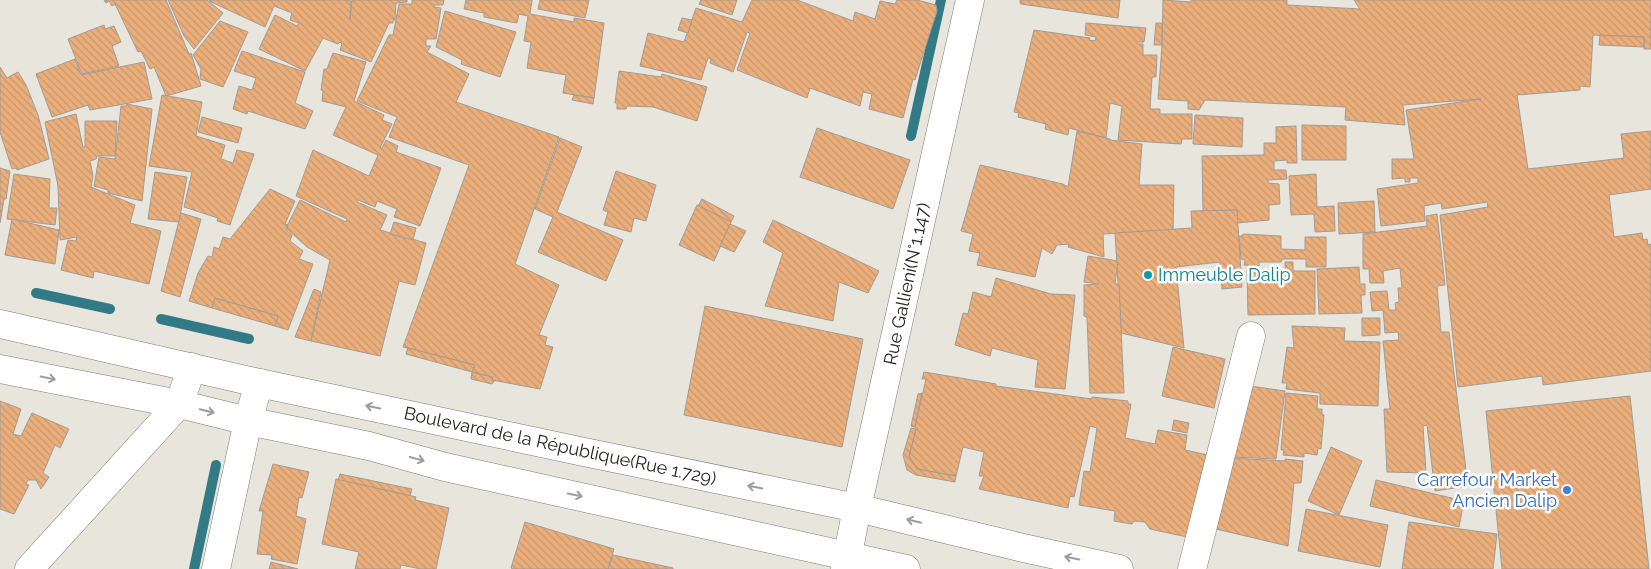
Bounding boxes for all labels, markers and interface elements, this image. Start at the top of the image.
street label: Rue Gallieni(N°1.147) [879,201,934,367]
place label: Immeuble Dalip [1158,264,1291,285]
marker: Immeuble Dalip [1142,269,1154,281]
one-way arrow [39,374,55,384]
one-way arrow [365,402,381,411]
street label: Boulevard de la République(Rue 1.729) [402,402,718,489]
one-way arrow [198,407,214,416]
one-way arrow [408,454,424,464]
place label: Carrefour Market Ancien Dalip [1417,469,1557,511]
one-way arrow [747,481,763,491]
marker: Carrefour Market Ancien Dalip [1561,484,1573,496]
one-way arrow [566,491,582,500]
one-way arrow [906,516,922,525]
one-way arrow [1064,553,1080,563]

